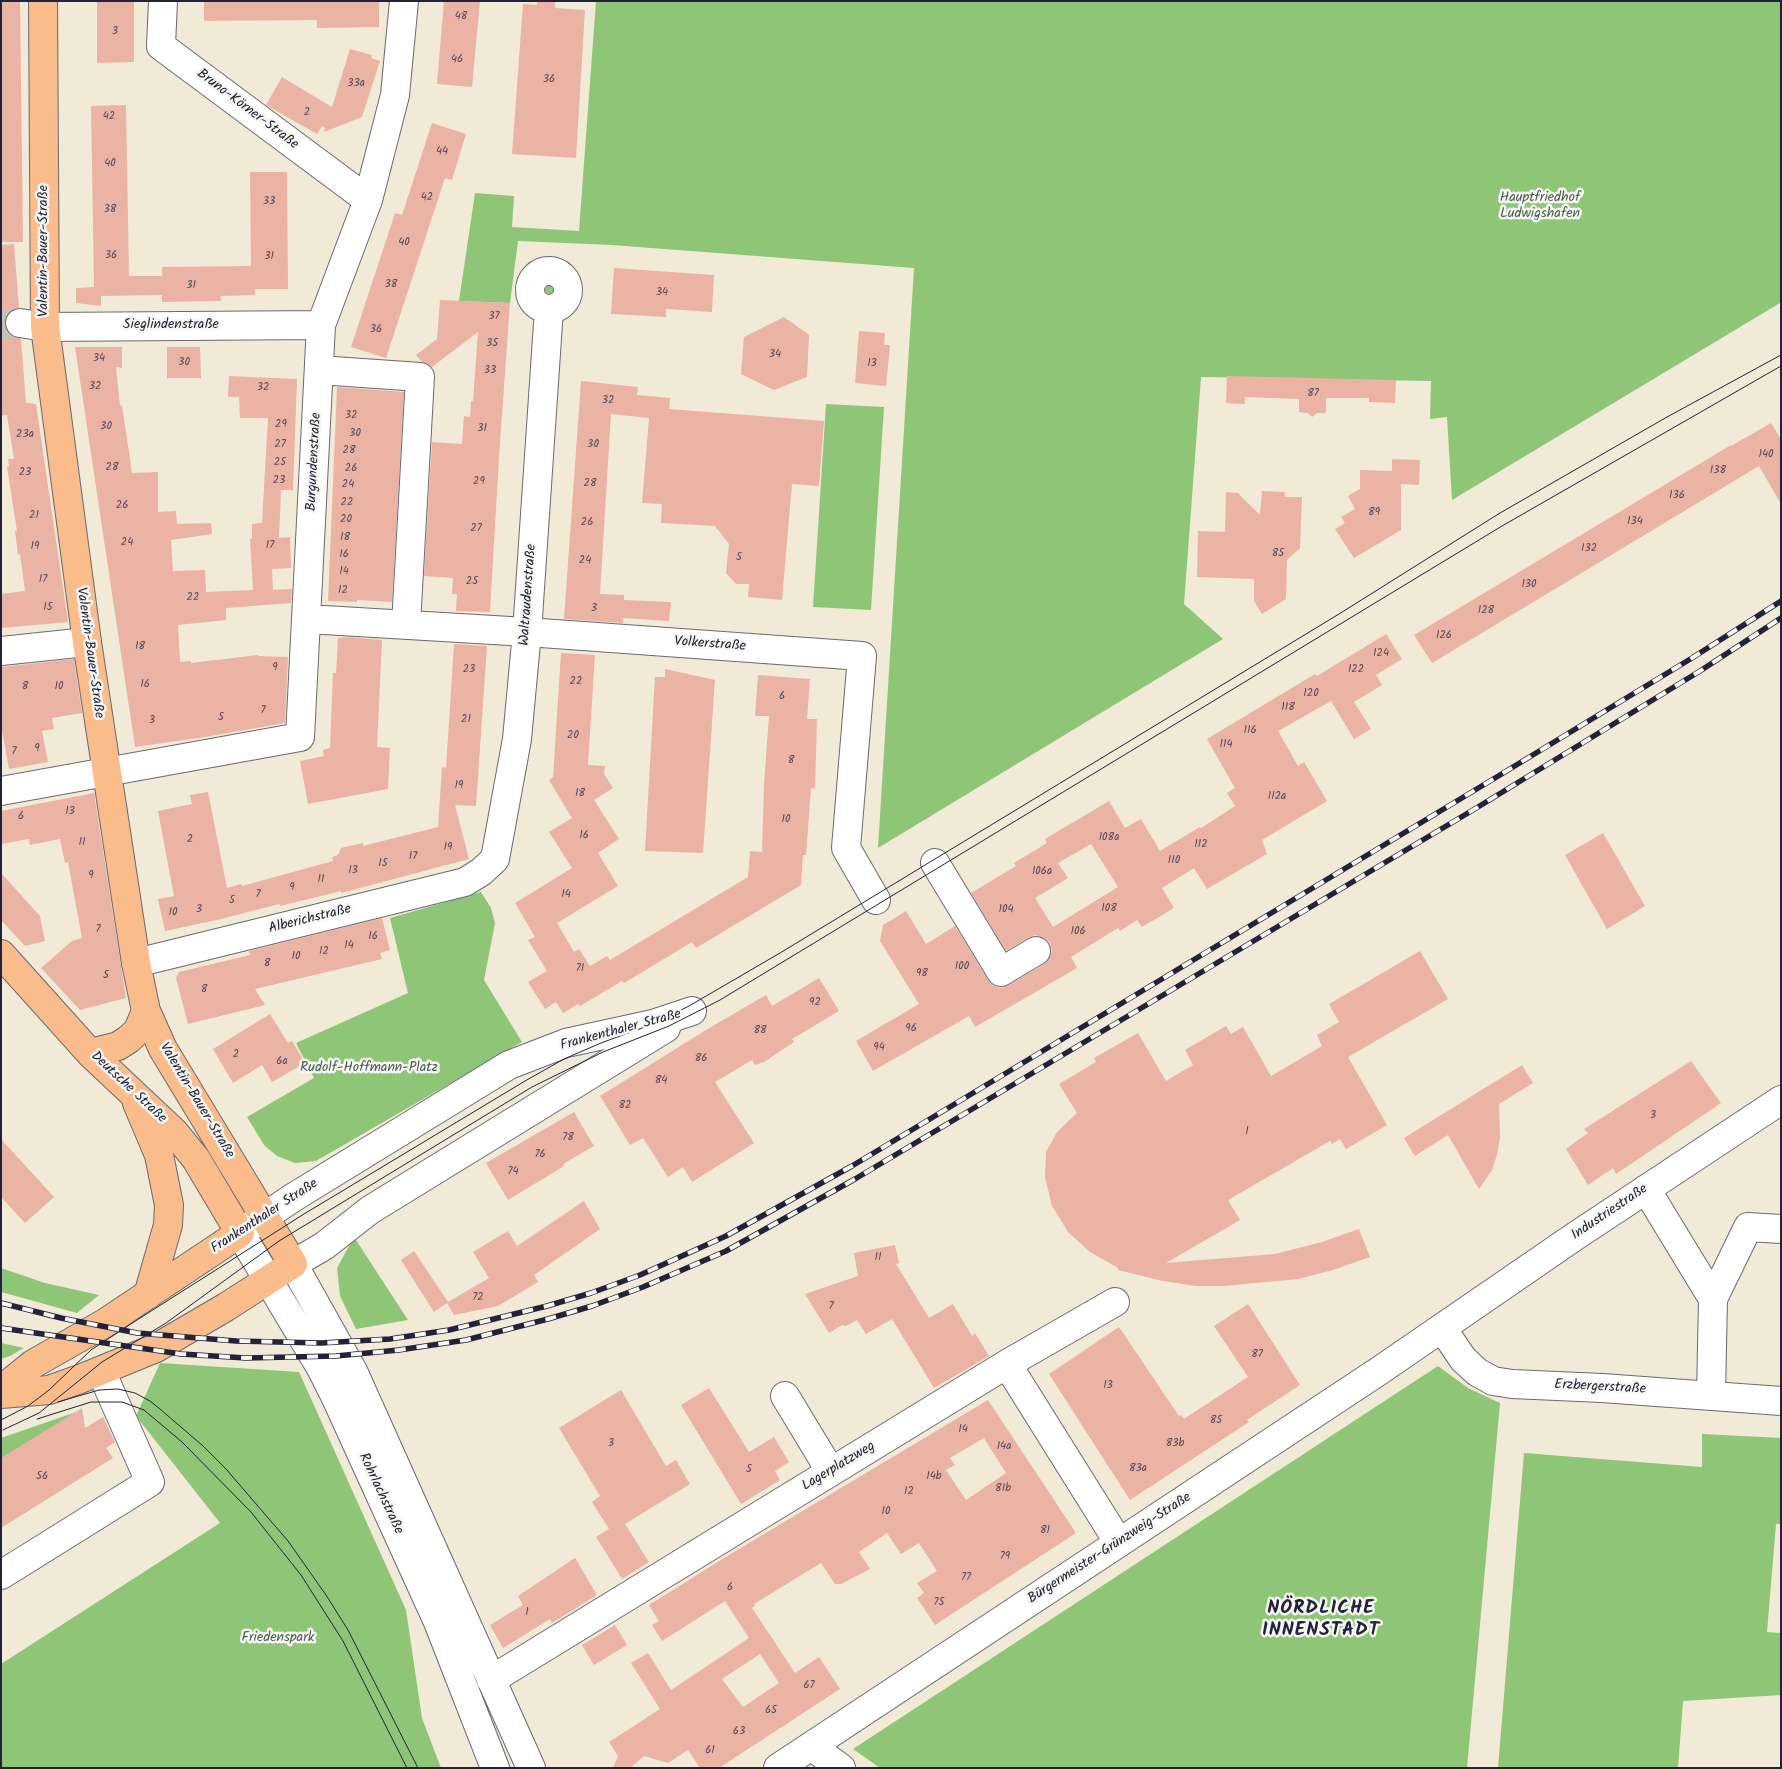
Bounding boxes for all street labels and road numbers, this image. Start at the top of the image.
street label: Bruno-Körner-Straße [193,66,301,154]
street label: Valentin-Bauer-Straße [37,185,53,317]
street label: Sieglindenstraße [123,318,219,334]
street label: Burgundenstraße [304,412,326,512]
street label: Waltraudenstraße [517,543,541,647]
street label: Valentin-Bauer-Straße [71,586,107,720]
street label: Volkerstraße [674,634,746,656]
street label: Alberichstraße [267,902,353,938]
street label: Frankenthaler Straße [559,1007,683,1055]
street label: Valentin-Bauer-Straße [155,1040,237,1162]
street label: Deutsche Straße [87,1049,169,1127]
street label: Frankenthaler Straße [208,1176,322,1258]
street label: Industriestraße [1569,1181,1651,1245]
street label: Erzbergerstraße [1554,1377,1646,1399]
street label: Lagerplatzweg [799,1439,879,1495]
street label: Rohrlachstraße [354,1451,406,1537]
street label: Bürgermeister-Grünzweig-Straße [1025,1490,1195,1608]

